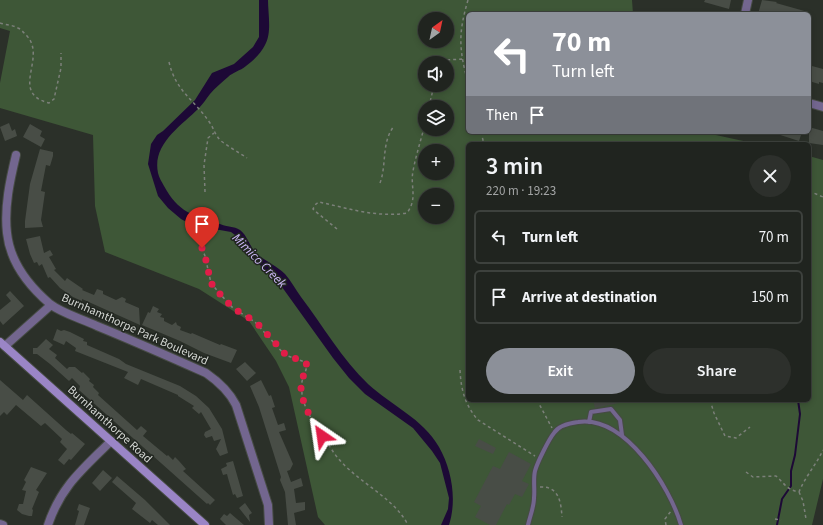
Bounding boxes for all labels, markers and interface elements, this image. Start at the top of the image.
north arrow [418,12,454,48]
map controls [418,12,454,224]
text: 70 m [552,22,611,62]
icon: left [486,28,538,80]
button: sound [418,56,454,92]
text: Turn left [552,59,614,84]
button: layers [418,100,454,136]
icon: arrive [526,104,548,126]
text: Then [486,105,518,126]
button: + [418,144,454,180]
text: 3 min [486,149,543,184]
button: close [749,155,791,197]
text: 220 m · 19:23 [486,182,556,200]
button: − [418,188,454,224]
pin [185,207,219,248]
icon: arrive [191,213,213,235]
icon: left [488,226,510,248]
text: Turn left [522,227,578,248]
text: 70 m [759,227,789,248]
water label: Mimico Creek [228,229,291,293]
icon: arrive [488,286,510,308]
text: Arrive at destination [522,287,657,308]
text: 150 m [751,287,789,308]
street label: Burnhamthorpe Park Boulevard [59,289,211,370]
button: Exit [486,348,635,394]
button: Share [643,348,791,394]
street label: Burnhamthorpe Road [64,382,156,467]
position arrow [301,415,343,457]

